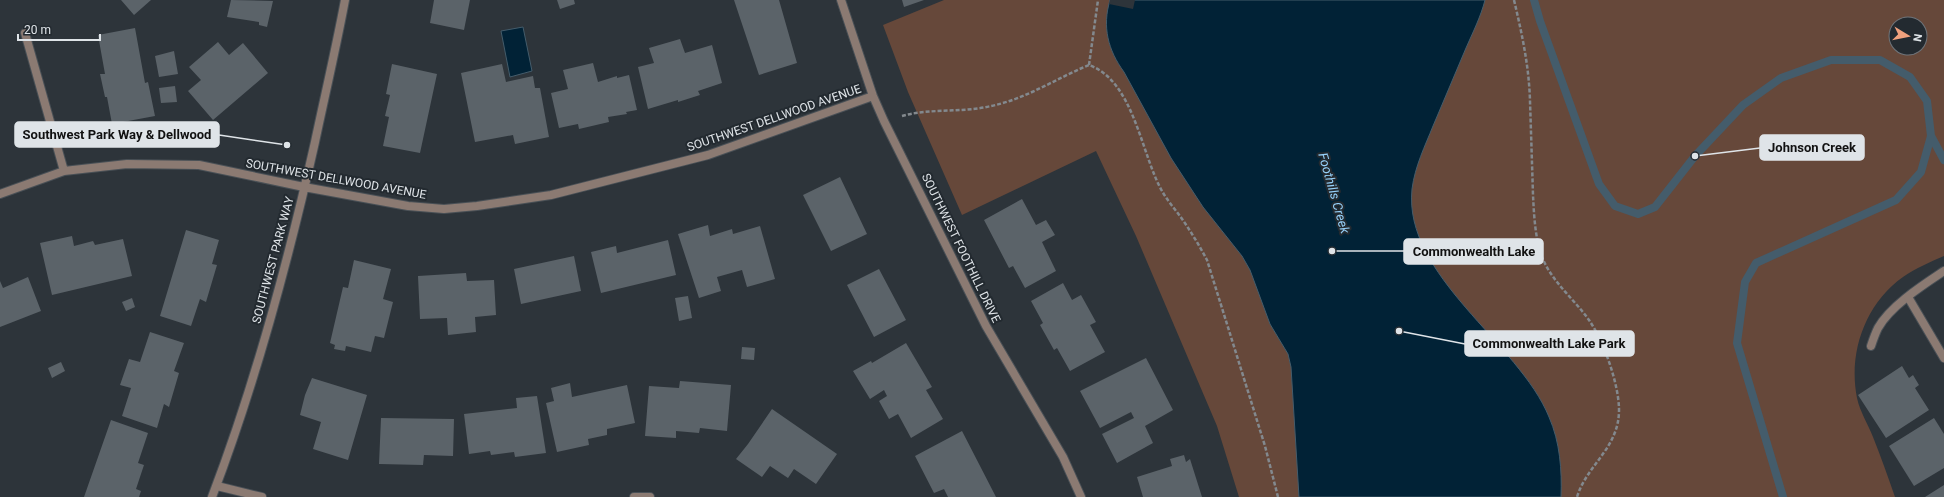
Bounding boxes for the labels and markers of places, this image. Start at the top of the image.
callout: Southwest Park Way & Dellwood [15,122,219,147]
callout: Johnson Creek [1760,135,1864,160]
callout: Commonwealth Lake [1404,239,1543,264]
callout: Commonwealth Lake Park [1465,331,1634,356]

